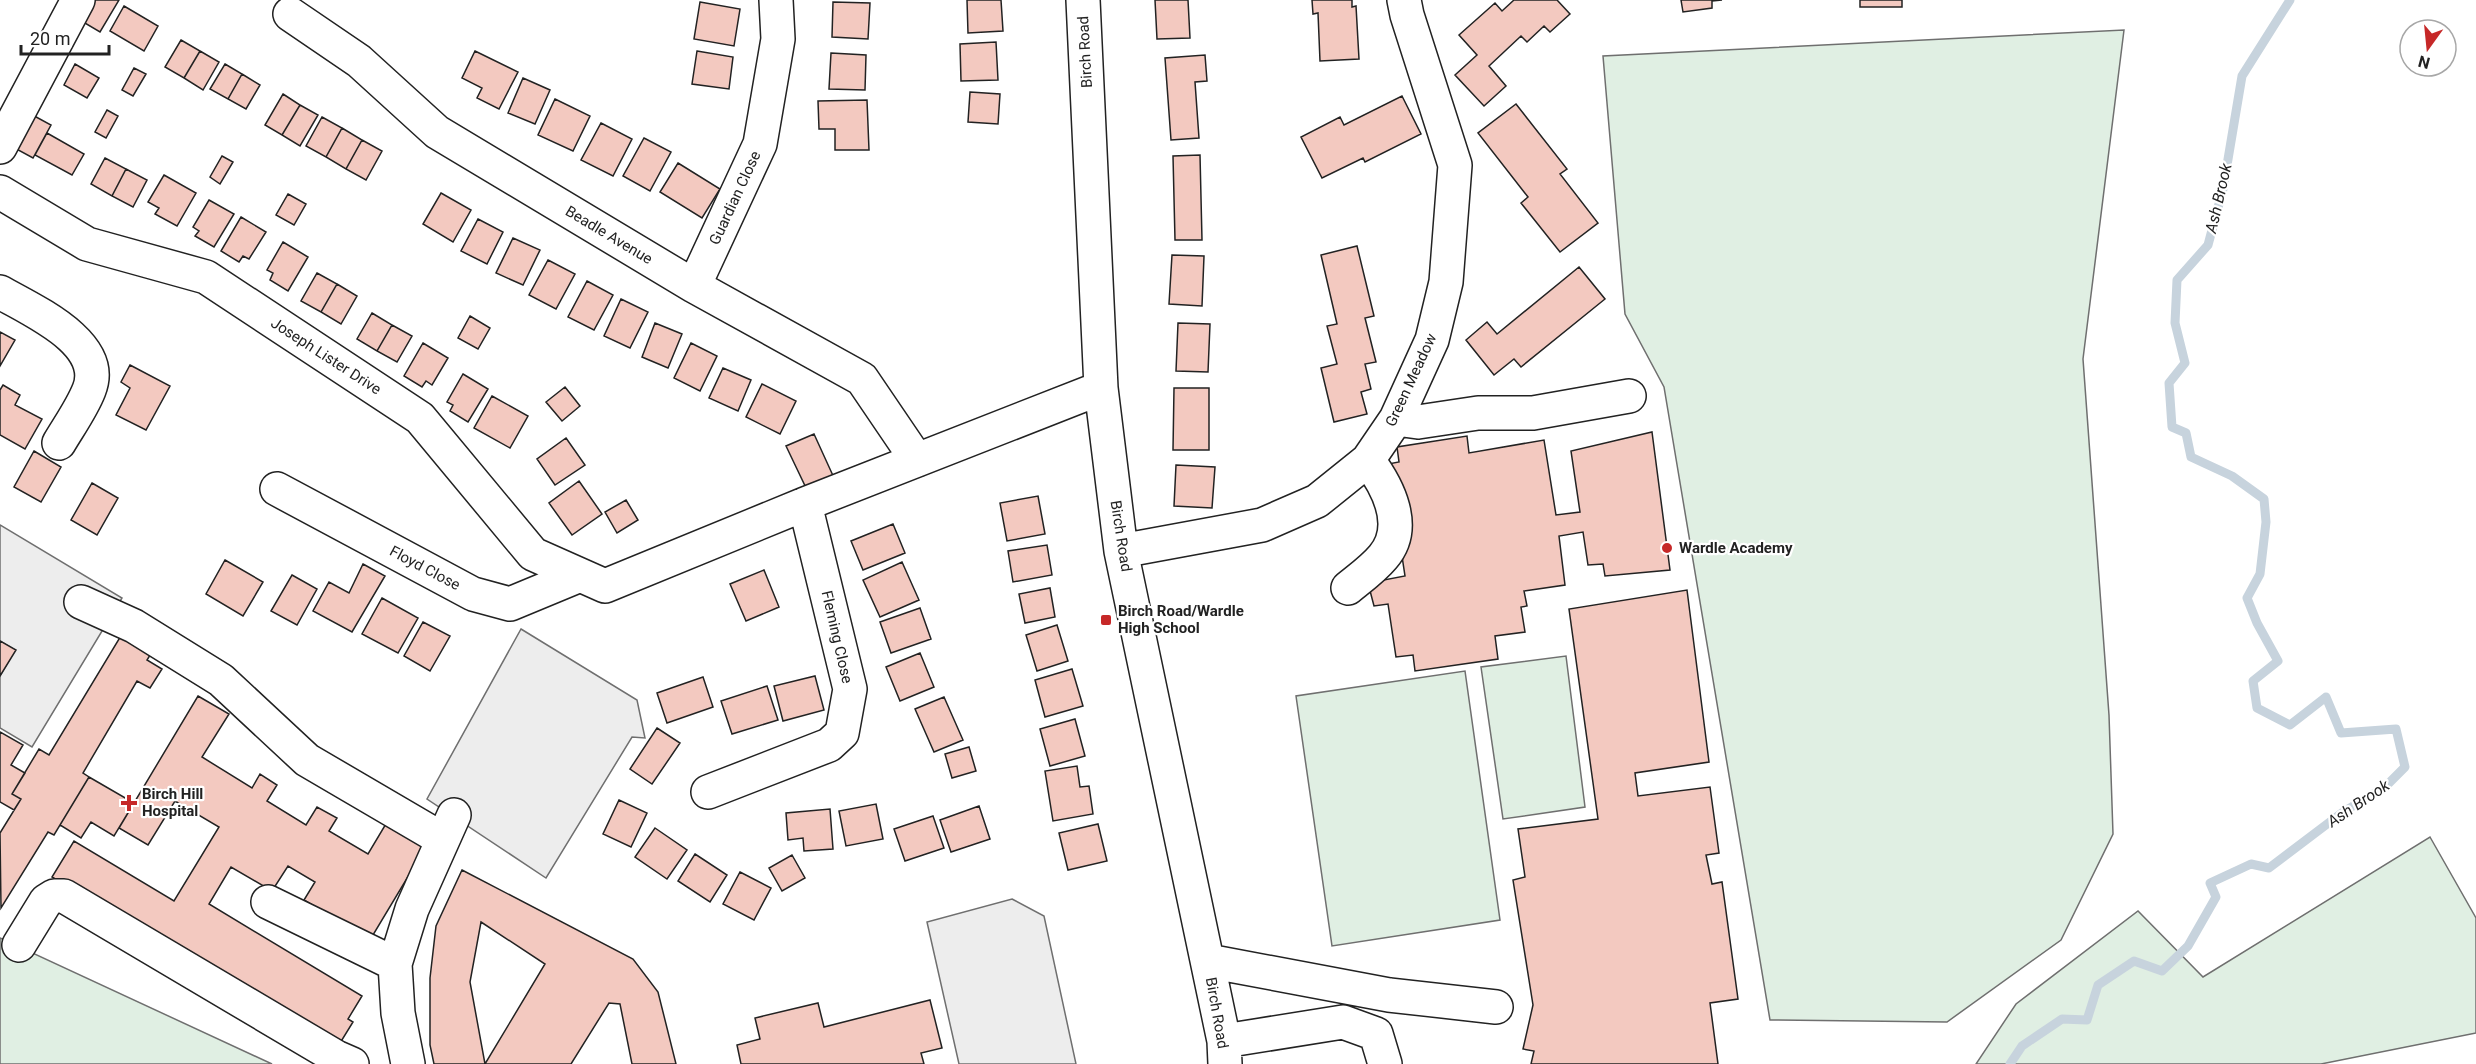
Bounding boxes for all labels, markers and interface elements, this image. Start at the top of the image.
street label: Birch Road [1074,15,1096,89]
scale bar [21,18,110,56]
north arrow [2398,18,2458,78]
text: 20 m [30,28,70,49]
text: N [2416,51,2432,73]
street label: Guardian Close [705,148,765,248]
water label: Ash Brook [2201,160,2236,236]
street label: Beadle Avenue [562,202,656,268]
street label: Joseph Lister Drive [268,314,385,398]
street label: Green Meadow [1382,331,1440,429]
street label: Birch Road [1106,499,1136,573]
place label: Wardle Academy [1679,539,1793,557]
marker: Wardle Academy [1660,541,1674,555]
street label: Floyd Close [387,542,463,594]
street label: Fleming Close [818,589,856,685]
place label: Birch Road/Wardle High School [1118,602,1244,637]
marker: Birch Road/Wardle High School [1099,613,1113,627]
water label: Ash Brook [2323,775,2394,832]
place label: Birch Hill Hospital [142,785,203,820]
marker: Birch Hill Hospital [120,794,138,812]
street label: Birch Road [1202,976,1232,1050]

